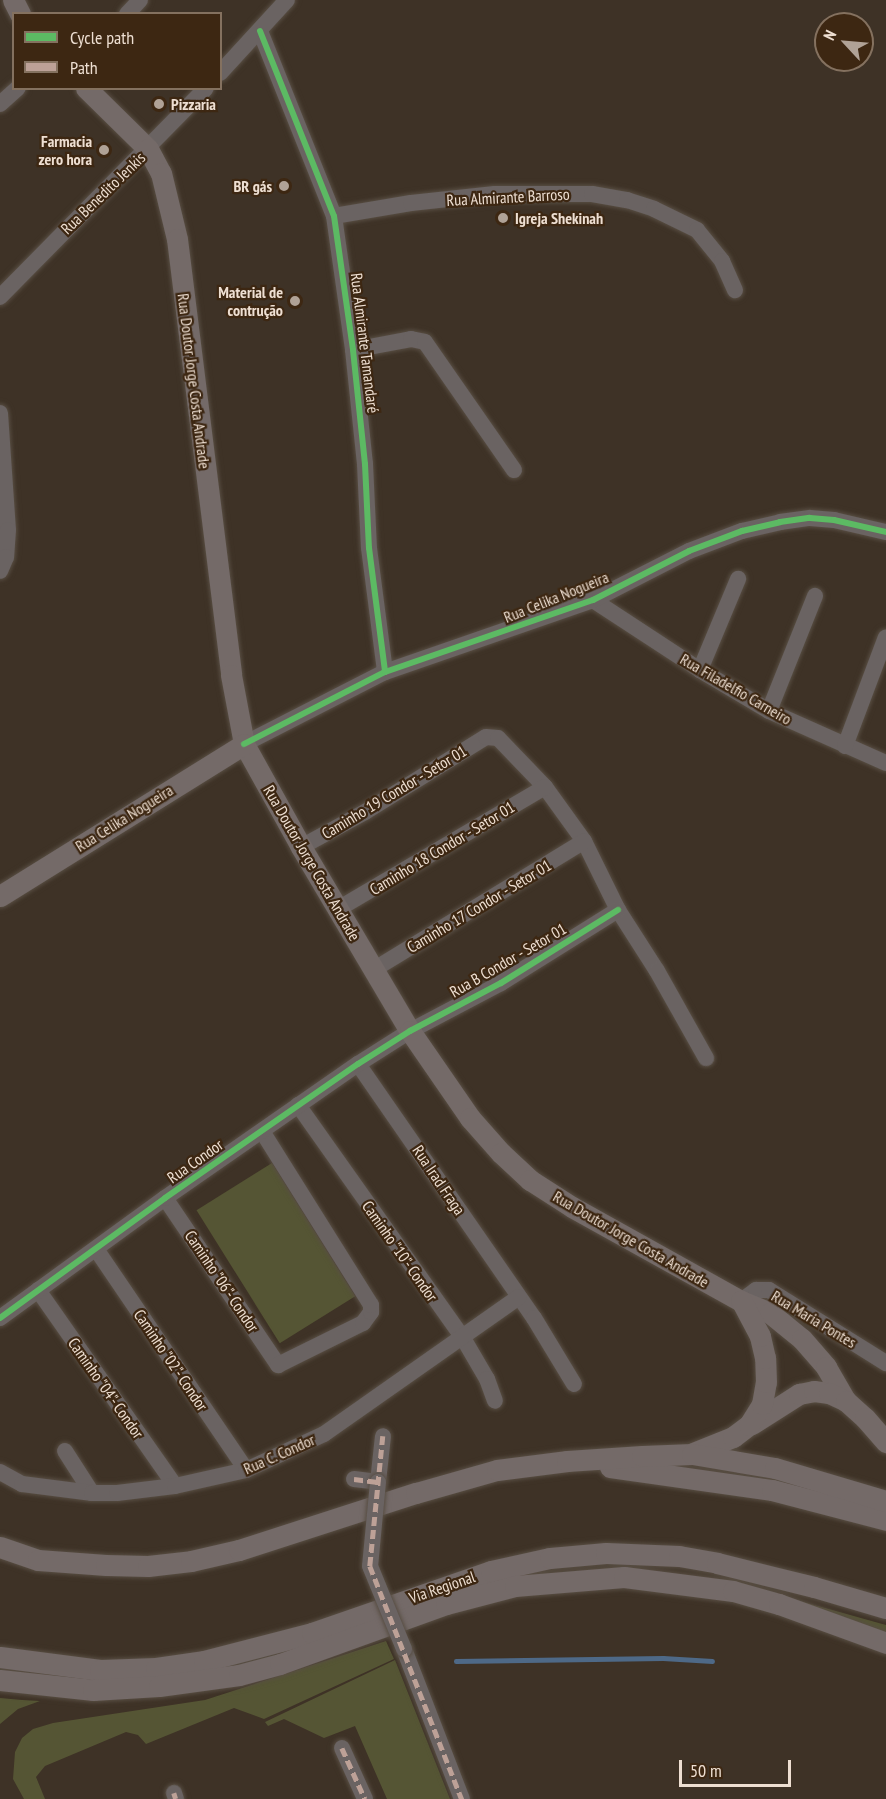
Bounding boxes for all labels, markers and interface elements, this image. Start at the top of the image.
legend [12,12,222,90]
north arrow [814,12,874,72]
text: Cycle path [70,26,134,49]
text: N [819,27,840,43]
text: Path [70,56,98,79]
place label: Pizzaria [171,94,216,114]
marker: Pizzaria [152,97,166,111]
place label: Farmacia zero hora [38,131,92,169]
marker: Farmacia zero hora [97,143,111,157]
street label: Rua Benedito Jenkis [57,148,149,238]
place label: BR gás [234,176,272,196]
marker: BR gás [277,179,291,193]
street label: Rua Almirante Barroso [446,184,570,210]
place label: Igreja Shekinah [515,208,603,228]
marker: Igreja Shekinah [496,211,510,225]
street label: Rua Almirante Tamandaré [347,271,383,415]
place label: Material de contrução [218,282,283,320]
street label: Rua Doutor Jorge Costa Andrade [174,292,214,470]
marker: Material de contrução [288,294,302,308]
street label: Rua Celika Nogueira [501,567,611,627]
street label: Rua Filadelfio Carneiro [677,649,795,729]
street label: Caminho 19 Condor - Setor 01 [318,741,470,843]
street label: Rua Celika Nogueira [72,780,176,856]
street label: Rua Doutor Jorge Costa Andrade [259,782,365,944]
street label: Caminho 18 Condor - Setor 01 [366,797,518,899]
street label: Caminho 17 Condor - Setor 01 [403,855,555,957]
street label: Rua B Condor - Setor 01 [446,919,570,1001]
street label: Rua Condor [164,1135,226,1187]
street label: Rua Irad Fraga [409,1141,469,1219]
street label: Rua Doutor Jorge Costa Andrade [550,1186,712,1292]
street label: Caminho "10"- Condor [358,1196,442,1306]
street label: Caminho "06"- Condor [180,1226,264,1336]
street label: Rua Maria Pontes [768,1286,860,1352]
street label: Caminho "02"- Condor [129,1305,213,1415]
street label: Caminho "04"- Condor [64,1333,148,1443]
street label: Rua C. Condor [240,1430,318,1478]
street label: Via Regional [406,1567,478,1607]
scale bar [682,1748,794,1786]
text: 50 m [690,1759,722,1782]

